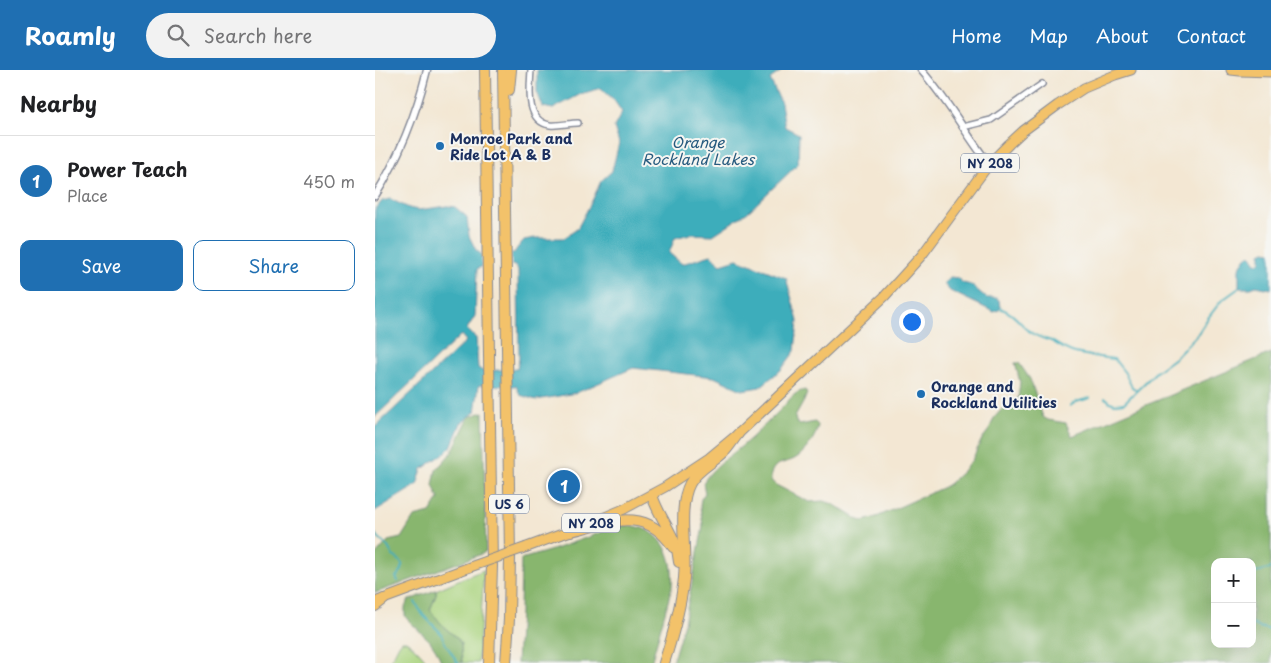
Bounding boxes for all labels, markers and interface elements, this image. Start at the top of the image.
search box [146,13,496,58]
text: Roamly [25,17,116,53]
icon: search [164,21,192,49]
text: Search here [204,21,312,49]
text: Home [951,22,1001,49]
text: Map [1029,22,1068,49]
text: About [1096,22,1148,49]
text: Contact [1176,22,1246,49]
text: Nearby [20,87,97,119]
place label: Monroe Park and Ride Lot A & B [450,128,573,165]
water label: Orange Rockland Lakes [642,130,755,170]
marker: Monroe Park and Ride Lot A & B [434,140,446,152]
road number: NY 208 [961,154,1019,172]
text: Power Teach [67,155,187,183]
text: 1 [32,169,40,193]
text: 450 m [303,169,355,193]
text: Place [67,183,108,207]
button: Save [20,240,183,291]
button: Share [193,240,355,291]
your location [899,309,925,335]
place label: Orange and Rockland Utilities [931,376,1057,413]
marker: Orange and Rockland Utilities [915,388,927,400]
pin: 1 [548,467,580,505]
road number: US 6 [489,494,529,514]
road number: NY 208 [562,513,620,532]
map controls [1211,558,1256,648]
button: + [1211,558,1256,603]
button: − [1211,603,1256,648]

